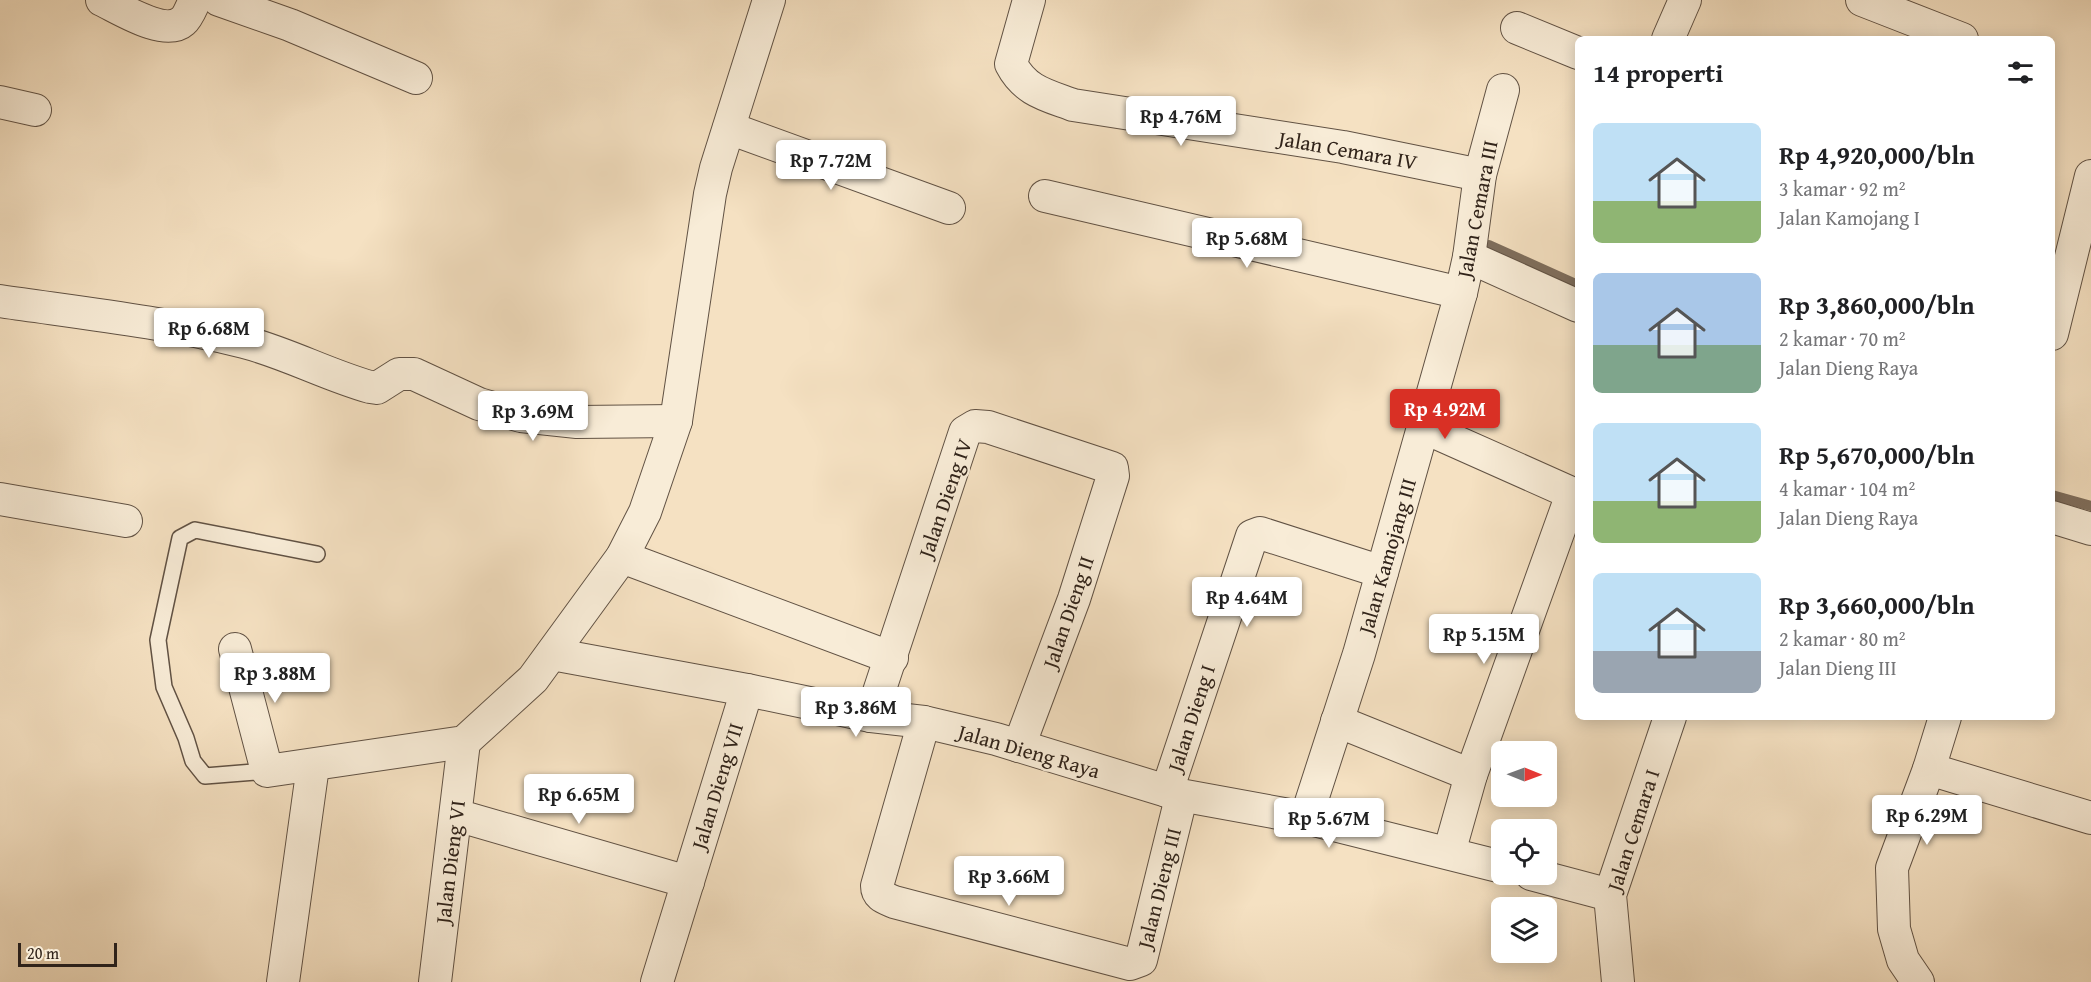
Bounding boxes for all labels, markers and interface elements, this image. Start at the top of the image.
text: 14 properti [1593,53,1723,92]
icon: filters [2004,56,2037,89]
pin: Rp 4.76M [1119,96,1243,147]
text: Rp 4.76M [1140,101,1222,130]
street label: Jalan Cemara IV [1273,122,1420,177]
text: Rp 4,920,000/bln [1779,135,1975,174]
street label: Jalan Cemara III [1448,138,1506,283]
pin: Rp 7.72M [769,140,893,191]
text: Rp 7.72M [790,145,872,174]
icon: home [1641,147,1713,219]
text: 3 kamar · 92 m² [1779,174,1906,203]
text: Jalan Kamojang I [1779,203,1920,232]
pin: Rp 5.68M [1185,218,1309,269]
text: Rp 5.68M [1206,223,1288,252]
text: Rp 3,860,000/bln [1779,285,1975,324]
icon: home [1641,297,1713,369]
pin: Rp 6.68M [147,308,271,359]
text: Rp 6.68M [168,313,250,342]
text: 2 kamar · 70 m² [1779,324,1906,353]
text: Jalan Dieng Raya [1779,353,1918,382]
pin: Rp 4.92M [1383,389,1507,440]
pin: Rp 3.69M [471,391,595,442]
text: Rp 4.92M [1404,394,1486,423]
text: Rp 3.69M [492,396,574,425]
street label: Jalan Dieng IV [909,434,980,565]
text: Rp 5,670,000/bln [1779,435,1975,474]
icon: home [1641,447,1713,519]
street label: Jalan Kamojang III [1349,474,1424,640]
text: 4 kamar · 104 m² [1779,474,1915,503]
text: Jalan Dieng Raya [1779,503,1918,532]
street label: Jalan Dieng II [1033,552,1102,675]
pin: Rp 4.64M [1185,577,1309,628]
text: Rp 4.64M [1206,582,1288,611]
text: Rp 3,660,000/bln [1779,585,1975,624]
icon: home [1641,597,1713,669]
pin: Rp 5.15M [1422,614,1546,665]
text: Rp 5.15M [1443,619,1525,648]
text: 2 kamar · 80 m² [1779,624,1906,653]
pin: Rp 3.88M [213,653,337,704]
text: Jalan Dieng III [1779,653,1897,682]
text: Rp 3.88M [234,658,316,687]
street label: Jalan Dieng I [1158,661,1223,778]
pin: Rp 3.86M [794,687,918,738]
text: Rp 3.86M [815,692,897,721]
street label: Jalan Dieng Raya [952,715,1104,786]
street label: Jalan Dieng VII [682,719,751,856]
north arrow [1491,741,1557,807]
map controls [1491,741,1557,963]
street label: Jalan Cemara I [1598,765,1667,898]
pin: Rp 6.65M [517,774,641,825]
text: Rp 6.65M [538,779,620,808]
pin: Rp 6.29M [1865,795,1989,846]
street label: Jalan Dieng VI [427,798,473,929]
pin: Rp 5.67M [1267,798,1391,849]
text: Rp 6.29M [1886,800,1968,829]
text: Rp 5.67M [1288,803,1370,832]
button: locate [1491,819,1557,885]
street label: Jalan Dieng III [1128,824,1189,955]
pin: Rp 3.66M [947,856,1071,907]
text: Rp 3.66M [968,861,1050,890]
button: layers [1491,897,1557,963]
scale bar [18,940,117,968]
text: 20 m [27,941,59,965]

